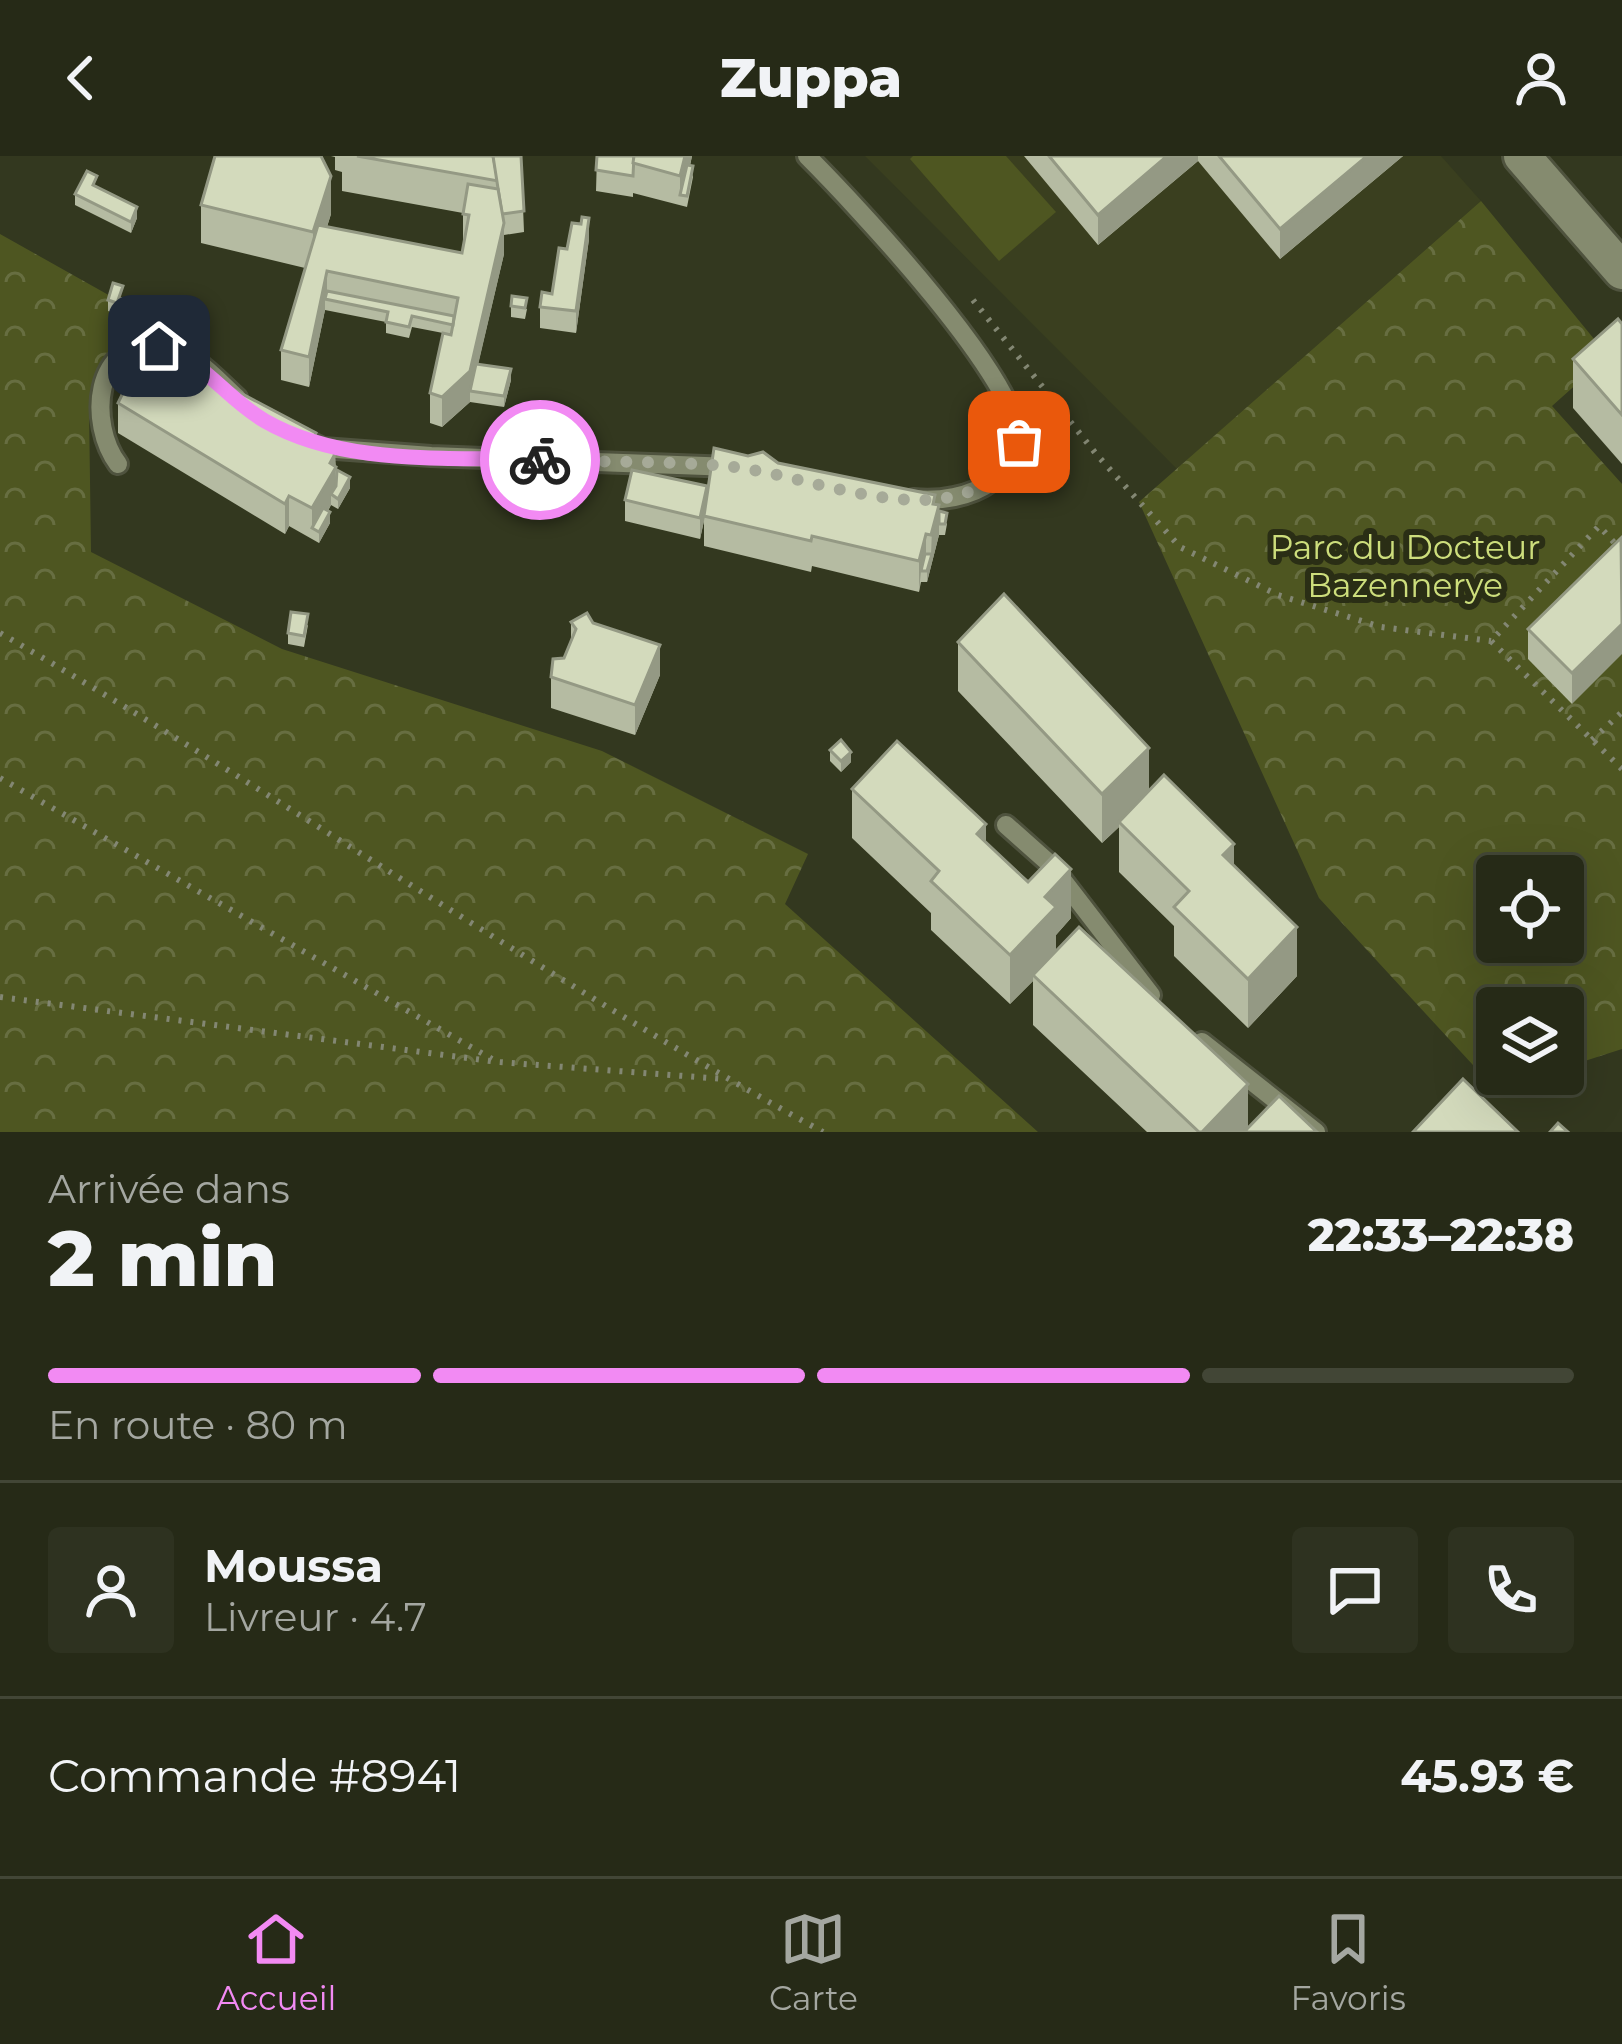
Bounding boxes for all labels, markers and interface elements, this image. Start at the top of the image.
icon: back [48,45,114,111]
text: Zuppa [720,45,902,111]
icon: person [1508,45,1574,111]
pin [108,295,210,397]
icon: home [126,313,192,379]
pin [968,391,1070,493]
courier [480,400,600,520]
icon: bag [986,409,1052,475]
icon: bike [507,427,573,493]
park label: Parc du Docteur Bazennerye [1270,527,1540,605]
map controls [1476,855,1584,1095]
button: locate [1476,855,1584,963]
button: layers [1476,987,1584,1095]
text: Arrivée dans [48,1165,290,1213]
text: 22:33–22:38 [1308,1207,1574,1262]
text: 2 min [48,1210,278,1306]
text: En route · 80 m [48,1401,348,1449]
button: person [48,1527,174,1653]
button: chat [1292,1527,1418,1653]
button: phone [1448,1527,1574,1653]
text: Moussa [204,1538,383,1593]
text: Livreur · 4.7 [204,1593,427,1641]
text: Commande #8941 [48,1748,461,1803]
text: 45.93 € [1400,1748,1574,1803]
tab: Accueil [216,1906,336,2018]
tab: Carte [769,1906,858,2018]
tab: Favoris [1290,1906,1406,2018]

